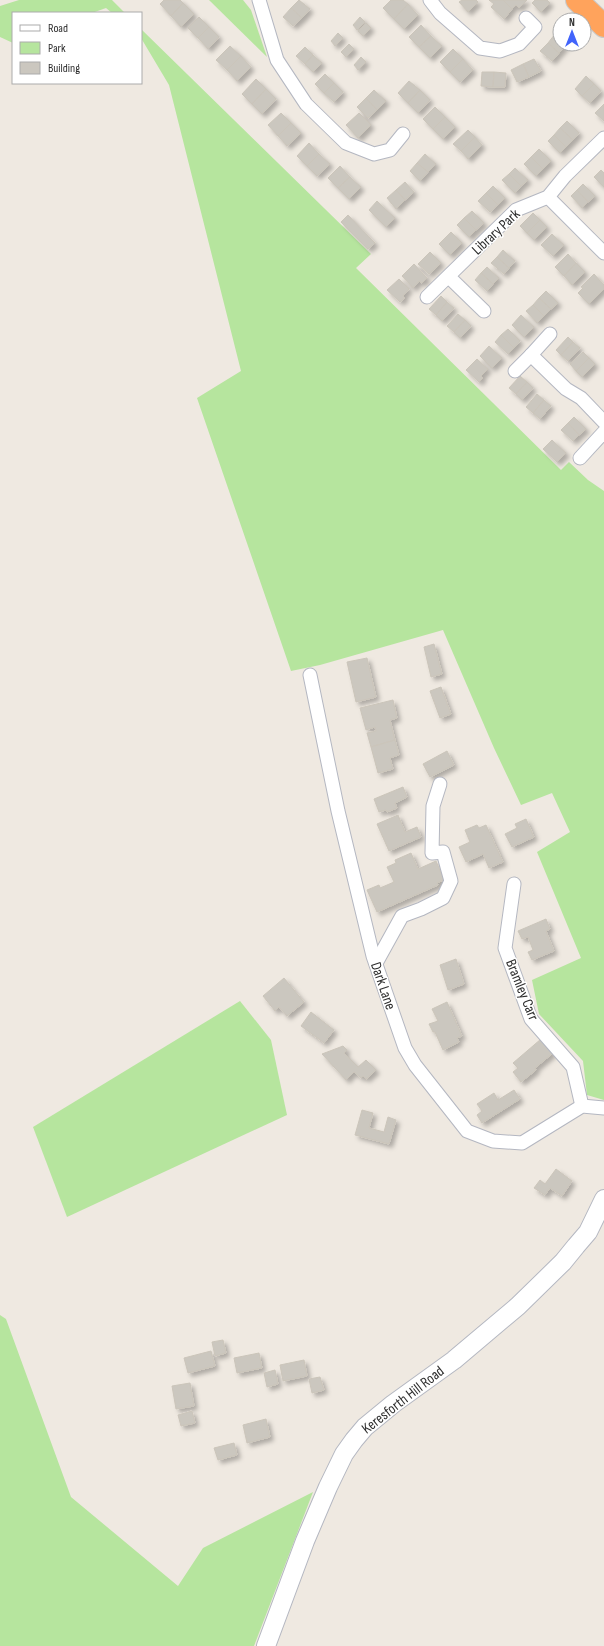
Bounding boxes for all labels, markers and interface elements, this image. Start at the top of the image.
legend [12,12,142,84]
north arrow [552,12,592,52]
text: N [569,16,575,29]
text: Road [48,21,68,36]
text: Park [48,41,66,56]
text: Building [48,61,80,76]
street label: Library Park [468,205,524,259]
street label: Bramley Carr [501,957,543,1024]
street label: Dark Lane [366,960,400,1012]
street label: Keresforth Hill Road [358,1362,448,1438]

